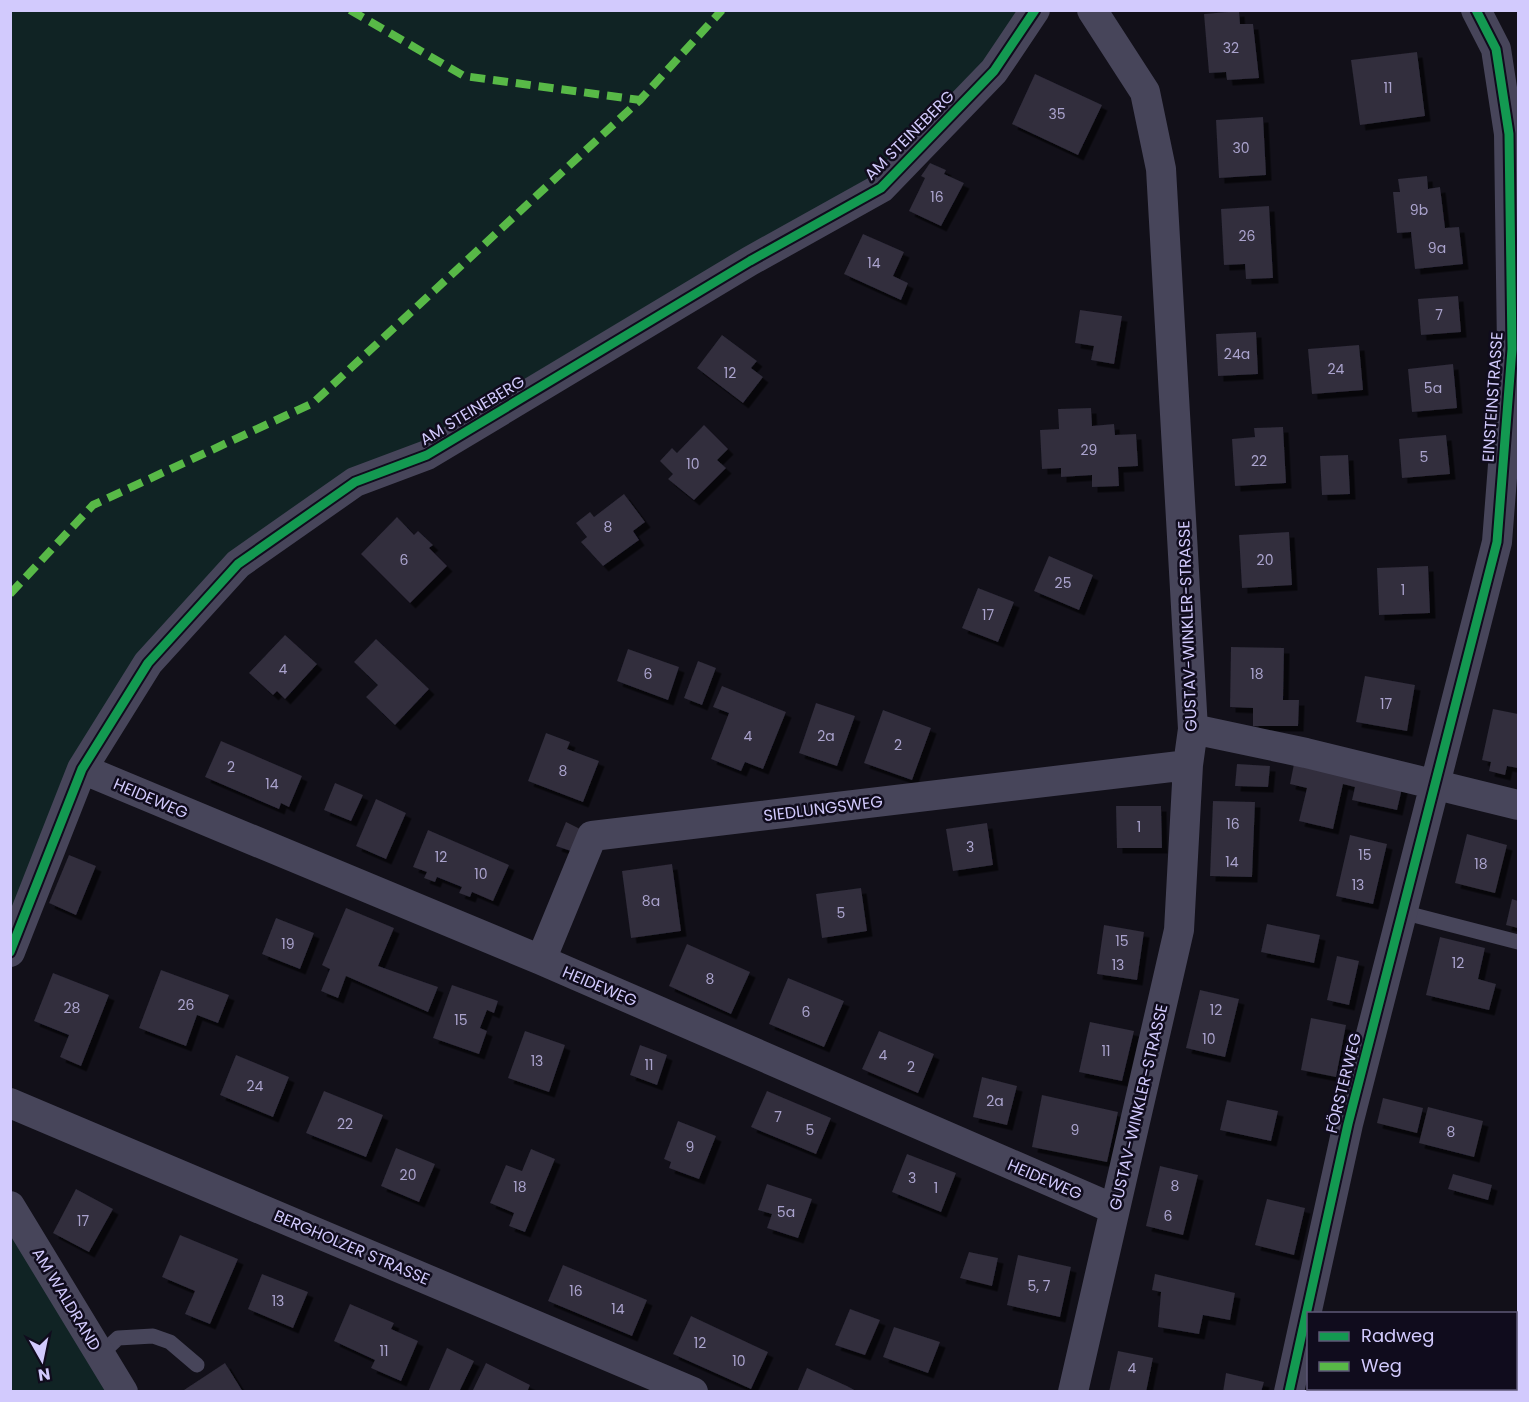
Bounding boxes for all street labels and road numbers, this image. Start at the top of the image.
street label: AM STEINEBERG [859,85,959,185]
street label: EINSTEINSTRASSE [1476,331,1509,463]
street label: AM STEINEBERG [415,370,529,451]
street label: GUSTAV-WINKLER-STRASSE [1172,520,1203,732]
street label: HEIDEWEG [110,772,192,824]
street label: SIEDLUNGSWEG [762,790,884,827]
street label: HEIDEWEG [559,960,641,1012]
street label: GUSTAV-WINKLER-STRASSE [1104,1002,1173,1213]
street label: FÖRSTERWEG [1320,1031,1367,1136]
street label: HEIDEWEG [1004,1153,1086,1205]
street label: BERGHOLZER STRASSE [270,1204,433,1291]
street label: AM WALDRAND [27,1243,106,1355]

